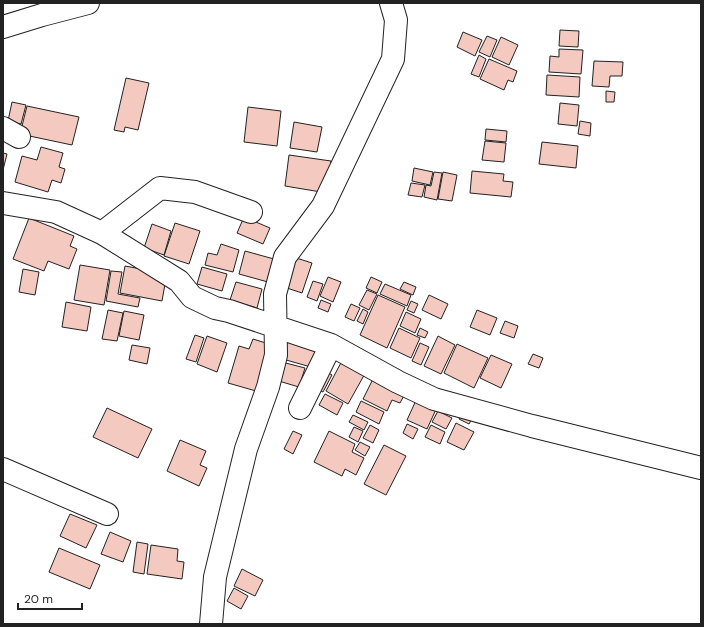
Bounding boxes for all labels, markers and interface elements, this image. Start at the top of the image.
scale bar [18,585,82,611]
text: 20 m [24,591,53,607]

